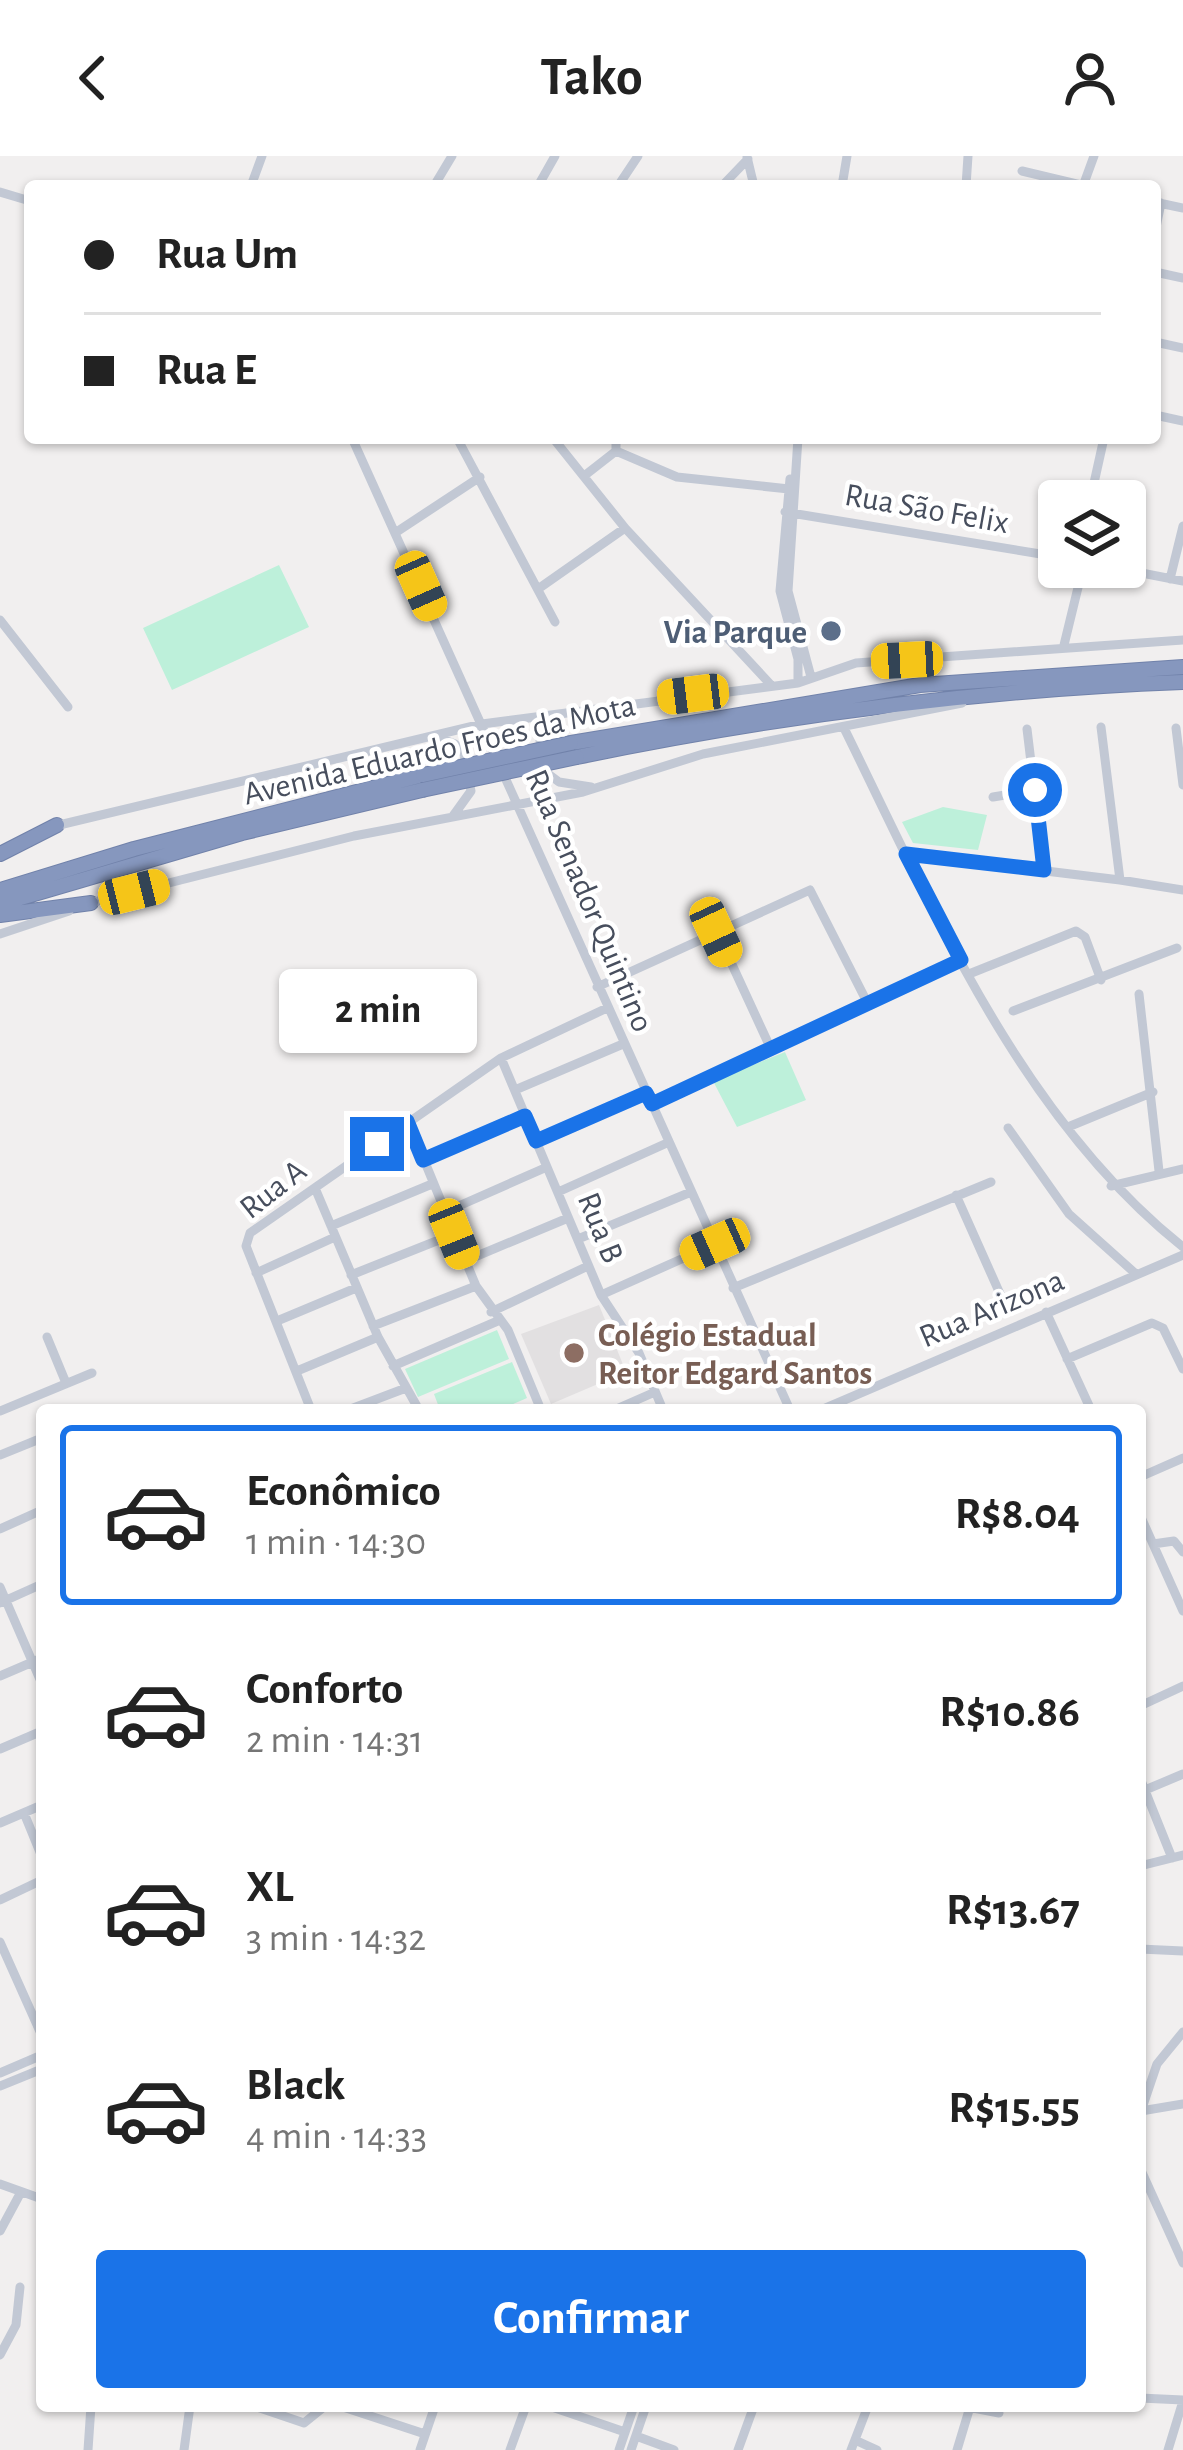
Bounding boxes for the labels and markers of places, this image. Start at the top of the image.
place label: Via Parque [664,617,807,650]
marker: Via Parque [818,618,844,644]
place label: Colégio Estadual Reitor Edgard Santos [598,1320,872,1391]
marker: Colégio Estadual Reitor Edgard Santos [561,1340,587,1366]

